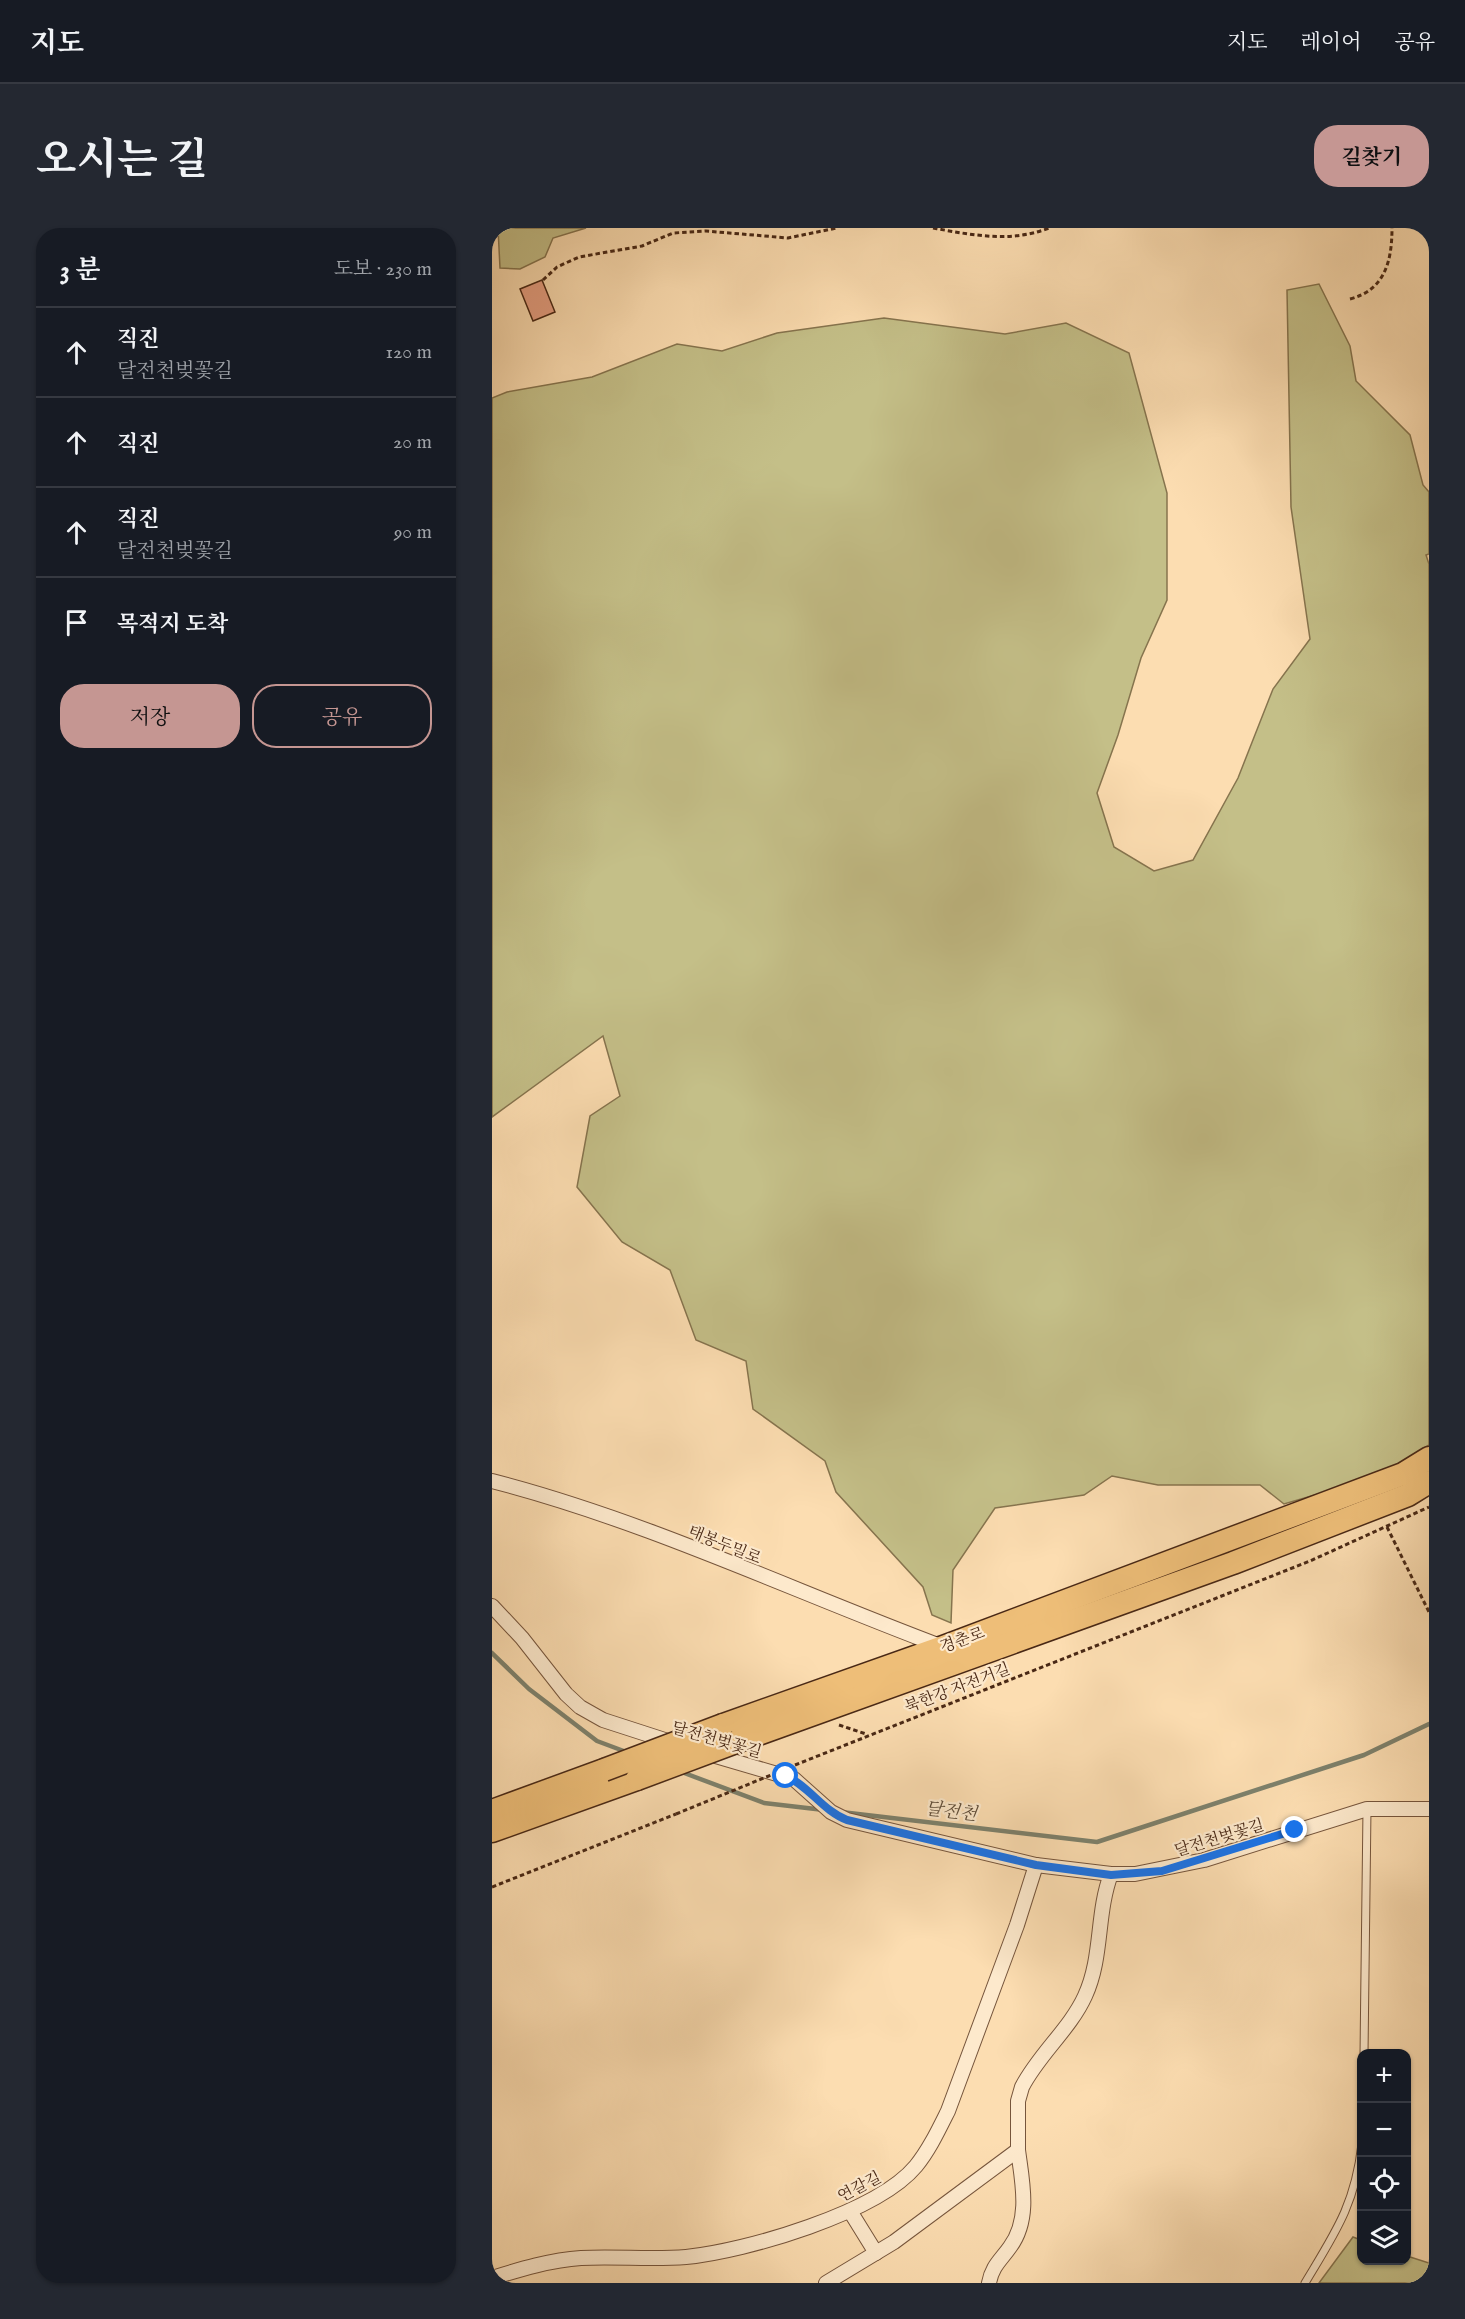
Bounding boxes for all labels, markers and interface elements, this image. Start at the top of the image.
text: 지도 [30,27,84,62]
text: 지도 [1227,30,1268,57]
text: 레이어 [1301,30,1361,57]
text: 공유 [1394,30,1435,57]
button: 길찾기 [1314,125,1429,187]
text: 오시는 길 [36,135,207,188]
text: 3 분 [60,254,101,287]
text: 도보 · 230 m [334,257,432,282]
text: 직진 [117,326,160,354]
icon: ahead [60,336,93,369]
text: 120 m [386,340,432,365]
text: 달전천벚꽃길 [117,359,233,384]
icon: ahead [60,426,93,459]
text: 20 m [393,430,432,455]
text: 직진 [117,431,160,459]
text: 직진 [117,506,160,534]
icon: ahead [60,516,93,549]
text: 90 m [394,520,432,545]
text: 달전천벚꽃길 [117,539,233,564]
icon: arrive [60,606,93,639]
text: 목적지 도착 [117,611,228,639]
button: 저장 [60,684,240,748]
button: 공유 [252,684,432,748]
street label: 태봉두밀로 [685,1522,764,1570]
street label: 경춘로 [937,1623,988,1658]
street label: 북한강 자전거길 [902,1660,1013,1718]
street label: 달전천벚꽃길 [669,1719,764,1763]
route start [772,1762,798,1788]
water label: 달전천 [924,1798,980,1827]
street label: 달전천벚꽃길 [1172,1816,1267,1862]
route end [1281,1816,1307,1842]
map controls [1357,2049,1411,2265]
button: + [1357,2049,1411,2103]
button: − [1357,2103,1411,2157]
button: locate [1357,2157,1411,2211]
street label: 연갈길 [835,2168,885,2207]
button: layers [1357,2211,1411,2265]

